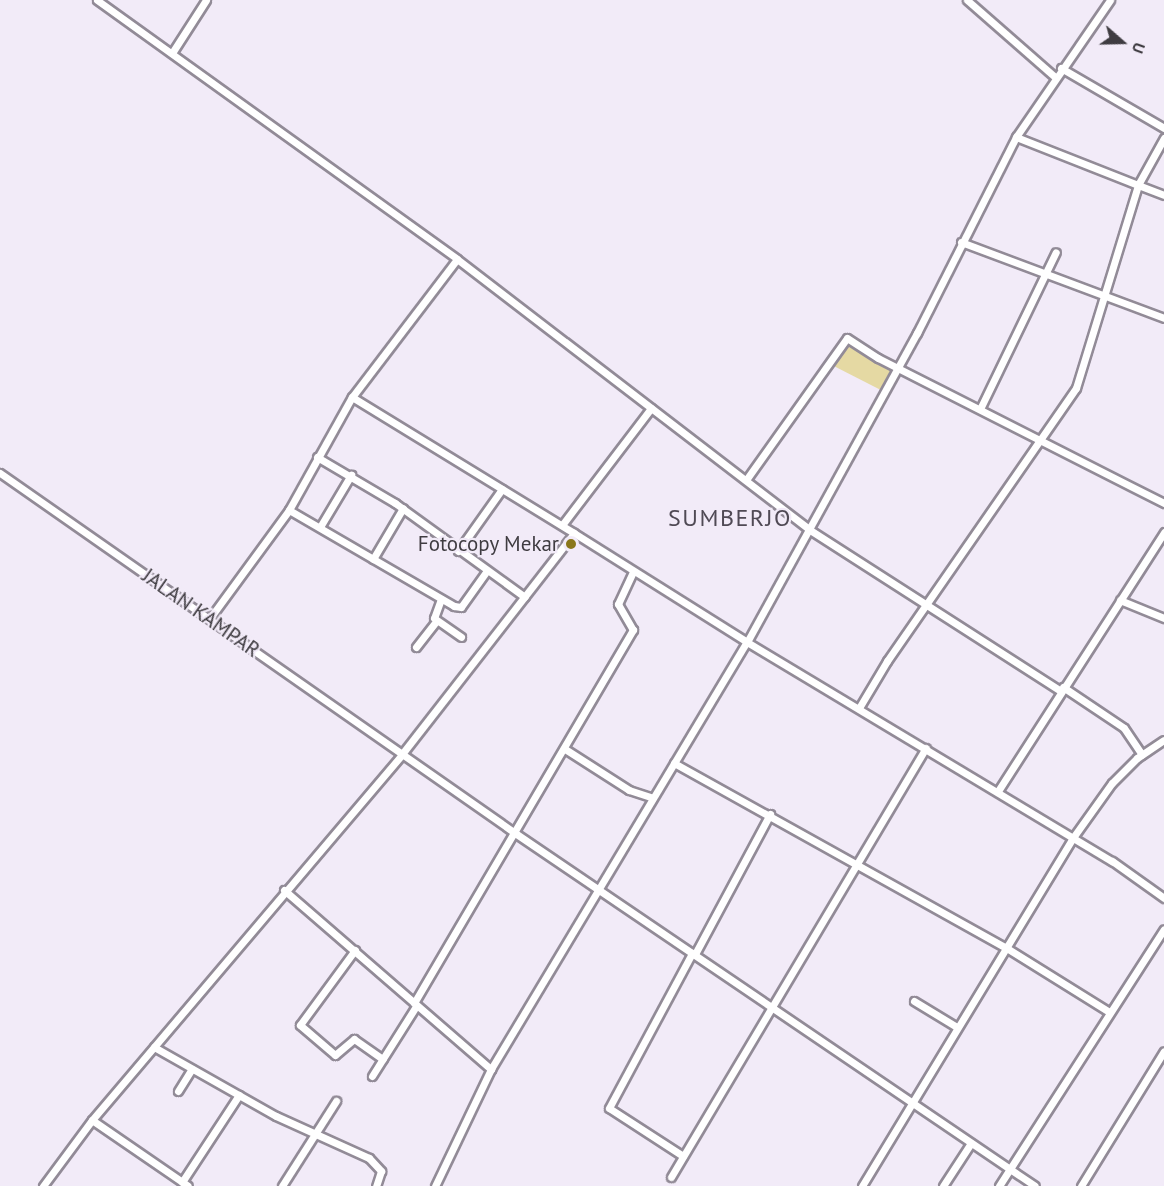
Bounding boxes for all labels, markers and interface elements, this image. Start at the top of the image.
north arrow [1092,12,1152,72]
text: U [1128,40,1150,56]
district label: SUMBERJO [668,504,792,532]
place label: Fotocopy Mekar [417,531,559,557]
marker: Fotocopy Mekar [564,537,578,551]
street label: JALAN KAMPAR [137,563,265,663]

